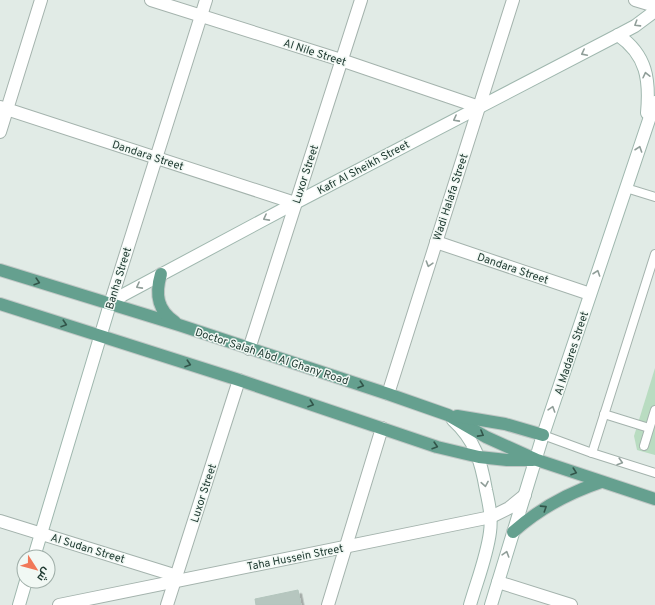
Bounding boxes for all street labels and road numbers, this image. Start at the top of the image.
street label: Al Nile Street [282,36,348,70]
street label: Dandara Street [110,138,185,174]
street label: Kafr Al Sheikh Street [315,138,412,198]
street label: Luxor Street [290,143,322,205]
street label: Wadi Halafa Street [430,152,472,243]
street label: Banha Street [103,245,135,311]
street label: Dandara Street [475,250,550,288]
street label: Al Madares Street [552,310,592,397]
street label: Doctor Salah Abd Al Ghany Road [193,326,350,388]
street label: Luxor Street [188,462,220,524]
street label: Al Sudan Street [49,531,126,567]
street label: Taha Hussein Street [246,542,345,574]

